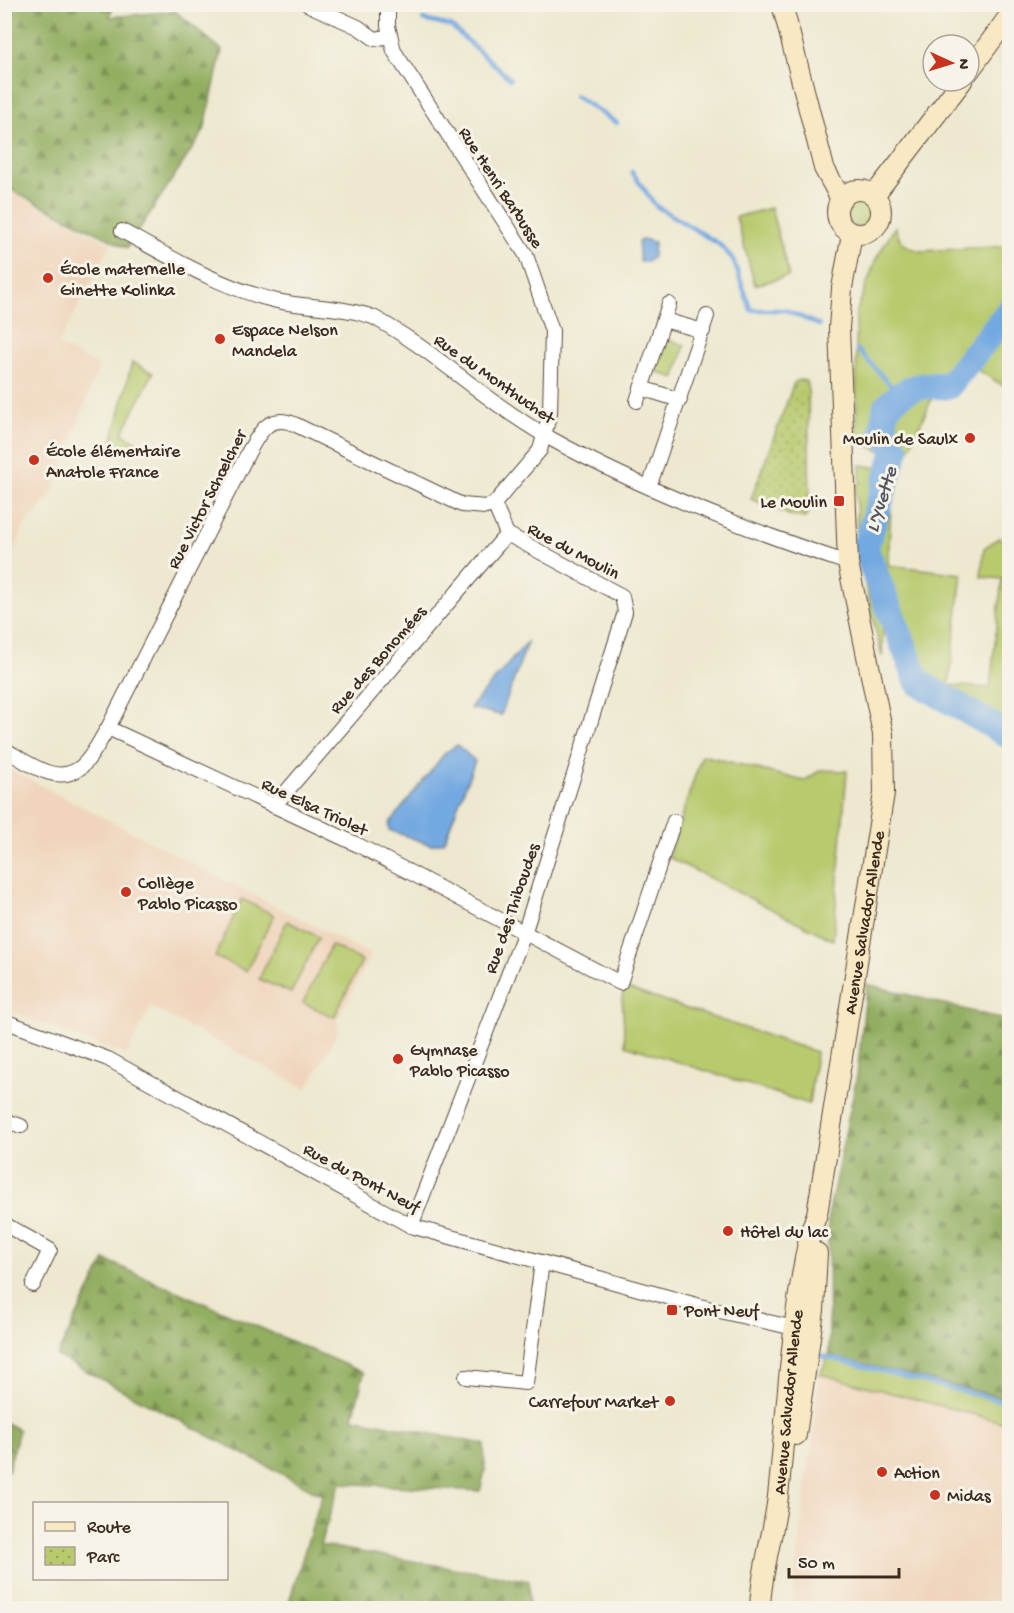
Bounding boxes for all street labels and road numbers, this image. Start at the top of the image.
street label: Rue Henri Barbusse [453,124,547,253]
street label: Rue du Monthuchet [429,330,559,431]
street label: Rue Victor Schœlcher [164,426,253,573]
street label: Rue du Moulin [523,519,623,585]
street label: Rue des Bonomées [326,601,433,719]
street label: Rue Elsa Triolet [258,775,372,843]
street label: Avenue Salvador Allende [841,829,891,1016]
street label: Rue des Thiboudes [481,840,546,977]
street label: Rue du Pont Neuf [299,1140,424,1219]
street label: Avenue Salvador Allende [770,1308,810,1496]

